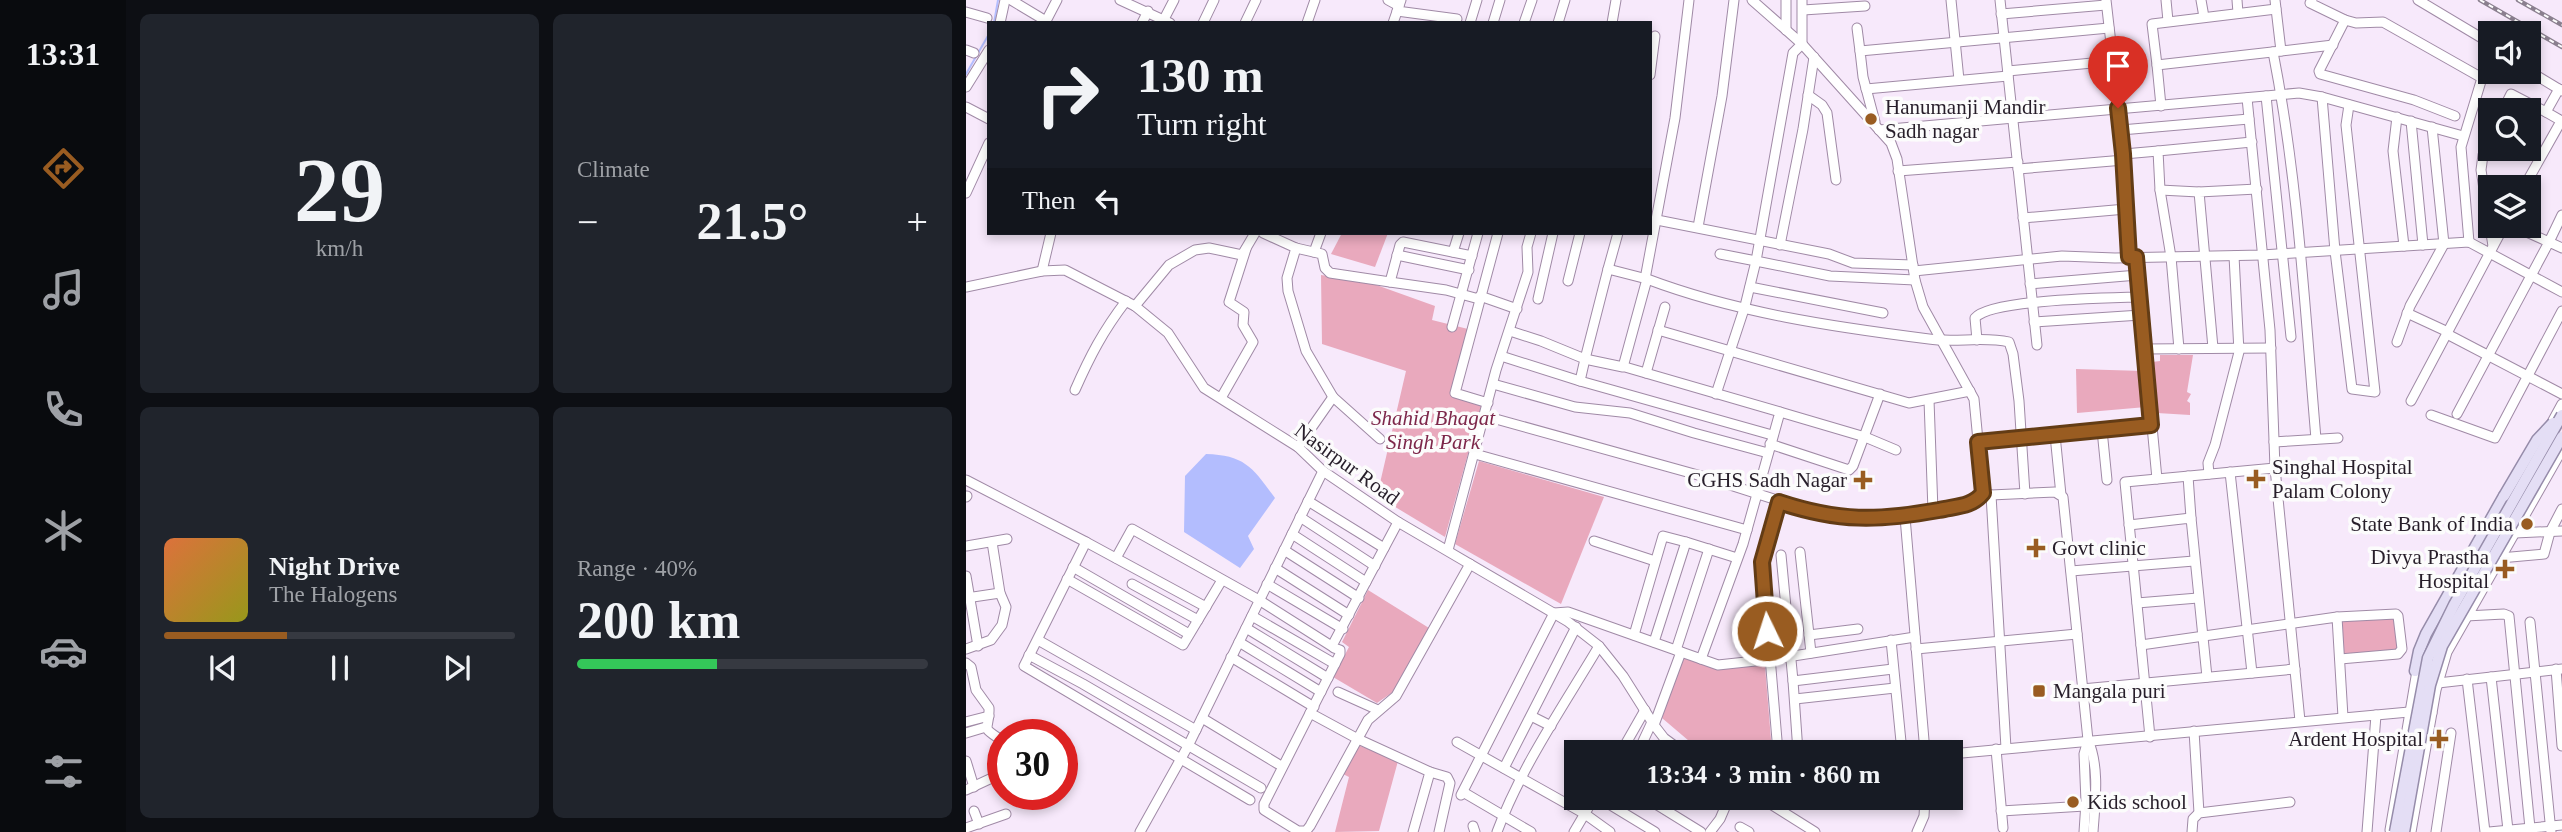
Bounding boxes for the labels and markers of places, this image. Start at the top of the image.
pin [2088,36,2148,108]
place label: Hanumanji Mandir Sadh nagar [1885,95,2045,143]
marker: Hanumanji Mandir Sadh nagar [1863,111,1879,127]
place label: Singhal Hospital Palam Colony [2272,455,2413,503]
place label: CGHS Sadh Nagar [1687,468,1847,492]
marker: Singhal Hospital Palam Colony [2246,469,2266,489]
marker: CGHS Sadh Nagar [1853,470,1873,490]
place label: State Bank of India [2350,512,2514,536]
marker: State Bank of India [2519,516,2535,532]
place label: Govt clinic [2052,536,2146,560]
marker: Govt clinic [2026,538,2046,558]
place label: Divya Prastha Hospital [2371,545,2490,593]
marker: Divya Prastha Hospital [2495,559,2515,579]
place label: Mangala puri [2053,679,2166,703]
marker: Mangala puri [2031,683,2047,699]
place label: Ardent Hospital [2288,727,2423,751]
marker: Ardent Hospital [2429,729,2449,749]
place label: Kids school [2087,790,2187,814]
marker: Kids school [2065,794,2081,810]

